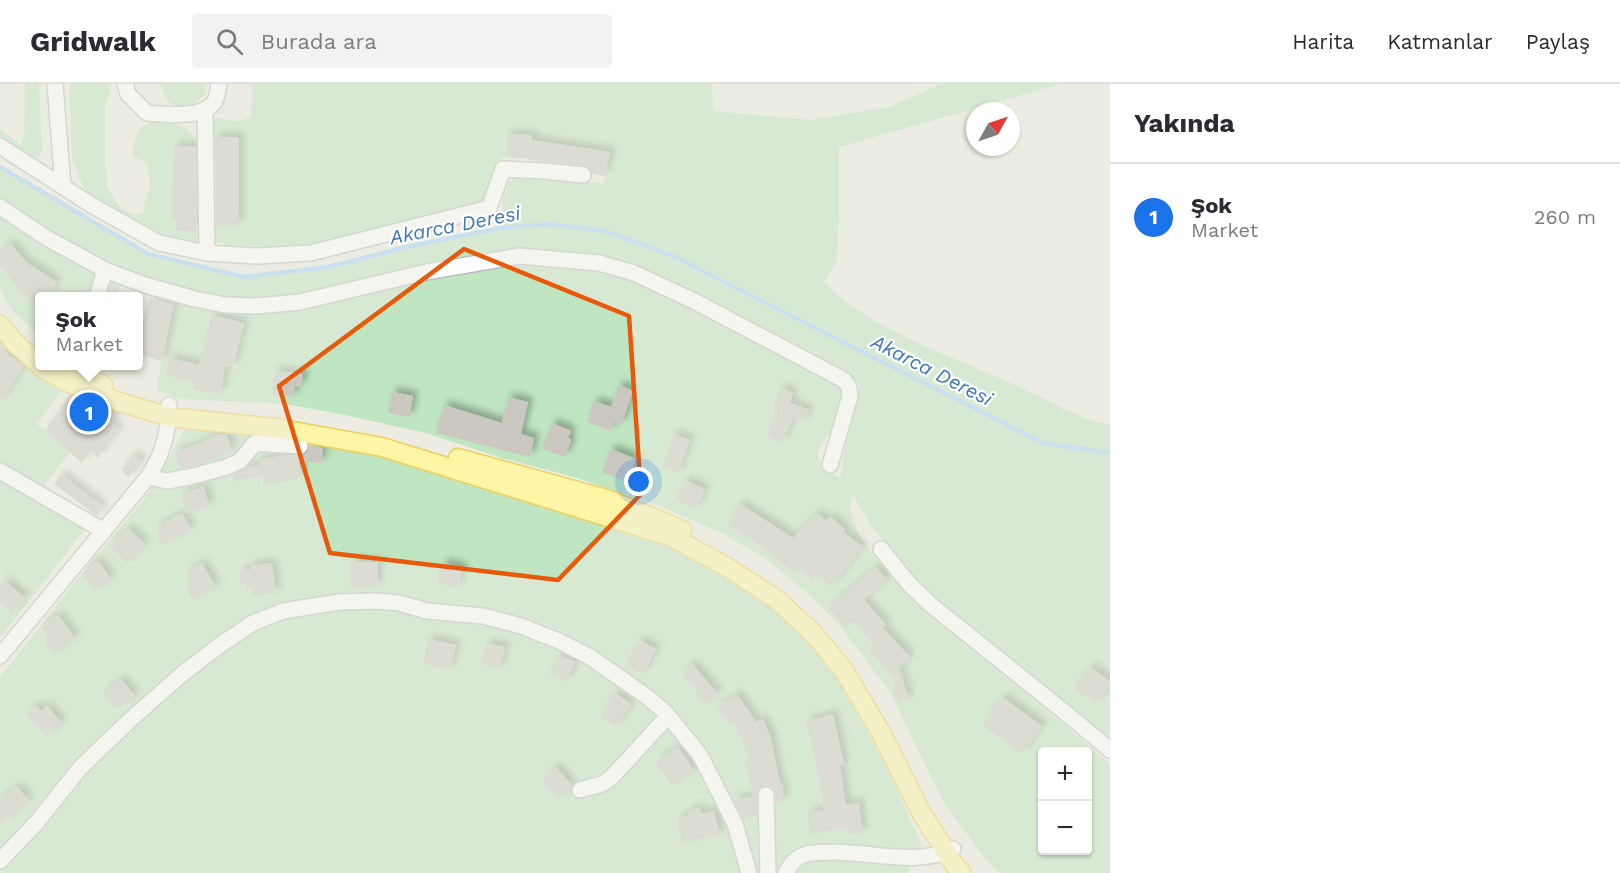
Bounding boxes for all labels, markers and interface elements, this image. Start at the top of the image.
search box [192,14,612,68]
text: Gridwalk [30,25,156,58]
icon: search [213,25,246,58]
text: Burada ara [261,29,377,54]
text: Harita [1292,29,1354,54]
text: Katmanlar [1387,29,1493,54]
text: Paylaş [1526,29,1590,54]
north arrow [966,102,1020,156]
text: Yakında [1134,108,1235,138]
text: Şok [1191,193,1232,218]
water label: Akarca Deresi [387,200,523,250]
text: 1 [1149,205,1158,229]
text: 260 m [1534,205,1596,229]
text: Market [1191,218,1258,242]
popup [35,292,143,370]
text: Şok [55,307,97,332]
water label: Akarca Deresi [867,329,997,411]
text: Market [55,332,123,356]
pin: 1 [70,390,109,434]
your location [624,467,653,496]
map controls [1038,747,1092,855]
button: + [1038,747,1092,801]
button: − [1038,801,1092,855]

